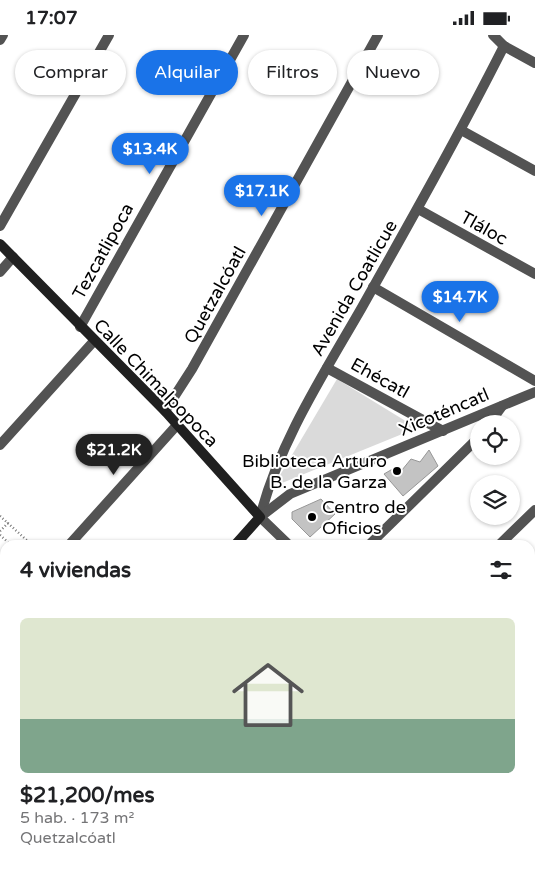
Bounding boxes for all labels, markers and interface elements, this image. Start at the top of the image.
text: 17:07 [25,7,78,29]
chip: Comprar [15,50,126,95]
chip: Alquilar [136,50,238,95]
chip: Filtros [248,50,337,95]
chip: Nuevo [347,50,439,95]
pin: $13.4K [109,133,191,175]
text: $13.4K [123,139,177,159]
pin: $17.1K [221,175,303,217]
text: $17.1K [235,181,289,201]
street label: Tezcatlipoca [68,199,138,303]
street label: Tláloc [457,206,511,250]
street label: Avenida Coatlicue [306,216,402,360]
street label: Quetzalcóatl [179,243,251,347]
pin: $14.7K [419,281,501,323]
text: $14.7K [433,287,487,307]
street label: Calle Chimalpopoca [89,314,223,452]
street label: Ehécatl [347,353,413,403]
street label: Xicoténcatl [396,383,492,441]
map controls [470,415,520,525]
button: locate [470,415,520,465]
pin: $21.2K [73,433,155,476]
text: $21.2K [87,440,141,460]
place label: Biblioteca Arturo B. de la Garza [242,450,387,493]
marker: Biblioteca Arturo B. de la Garza [391,465,403,477]
button: layers [470,475,520,525]
place label: Centro de Oficios [322,496,406,539]
marker: Centro de Oficios [306,511,318,523]
icon: filters [487,556,515,584]
text: 4 viviendas [20,558,131,583]
icon: home [223,650,313,740]
text: $21,200/mes [20,783,155,808]
text: 5 hab. · 173 m² [20,808,134,828]
text: Quetzalcóatl [20,828,116,848]

